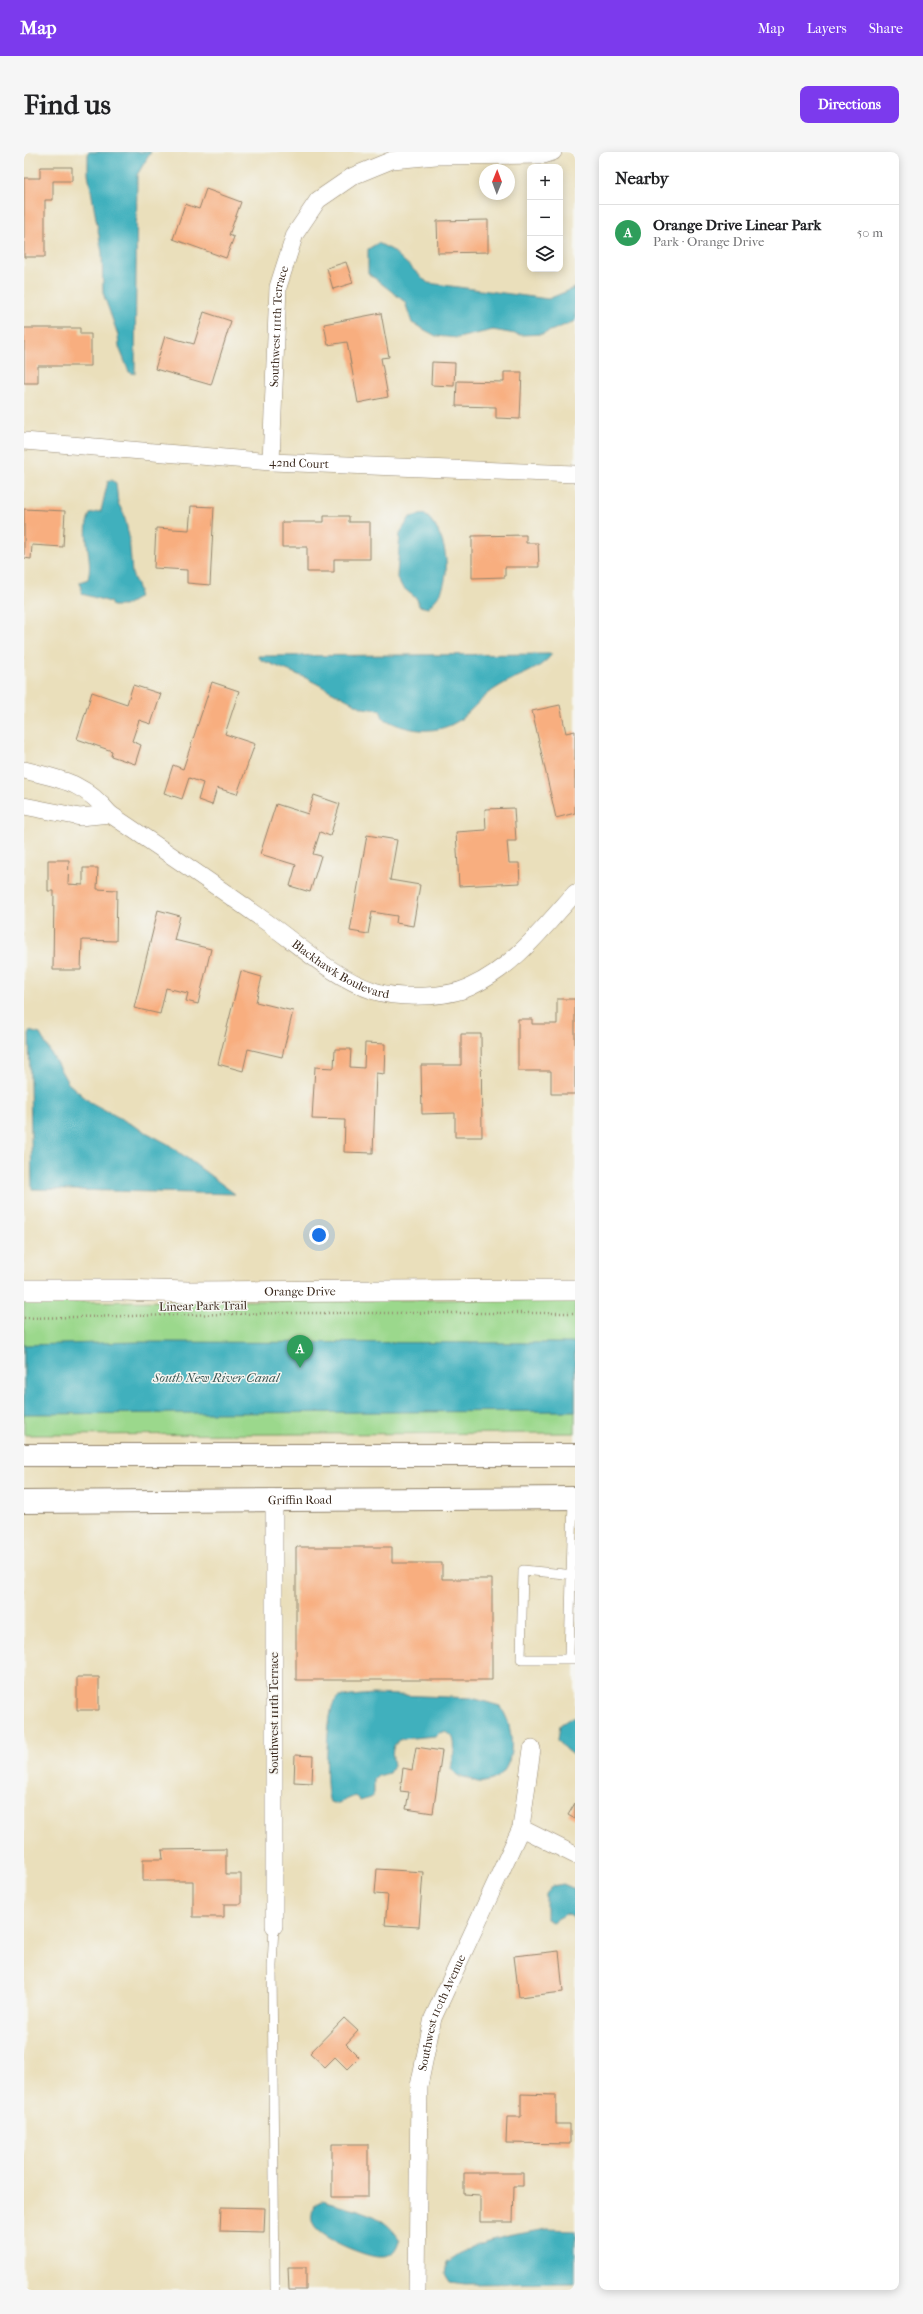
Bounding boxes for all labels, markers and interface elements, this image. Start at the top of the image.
text: Map [20,17,56,39]
text: Map [758,20,785,37]
text: Layers [807,20,847,37]
text: Share [869,20,903,37]
button: Directions [800,86,899,123]
text: Find us [24,88,111,121]
north arrow [479,164,515,200]
map controls [527,164,563,272]
button: + [527,164,563,200]
text: Nearby [615,168,669,188]
button: − [527,200,563,236]
text: Orange Drive Linear Park [653,216,821,234]
text: A [624,225,632,240]
text: 50 m [857,225,883,240]
text: Park · Orange Drive [653,234,764,249]
button: layers [527,236,563,272]
street label: Southwest 111th Terrace [267,264,291,387]
street label: 42nd Court [269,455,330,471]
street label: Blackhawk Boulevard [289,937,391,1001]
your location [309,1225,329,1245]
street label: Orange Drive [264,1284,336,1299]
street label: Linear Park Trail [159,1298,248,1314]
pin: A [287,1335,313,1368]
water label: South New River Canal [152,1370,281,1385]
street label: Griffin Road [268,1493,332,1507]
street label: Southwest 111th Terrace [267,1652,281,1774]
street label: Southwest 110th Avenue [415,1952,468,2072]

